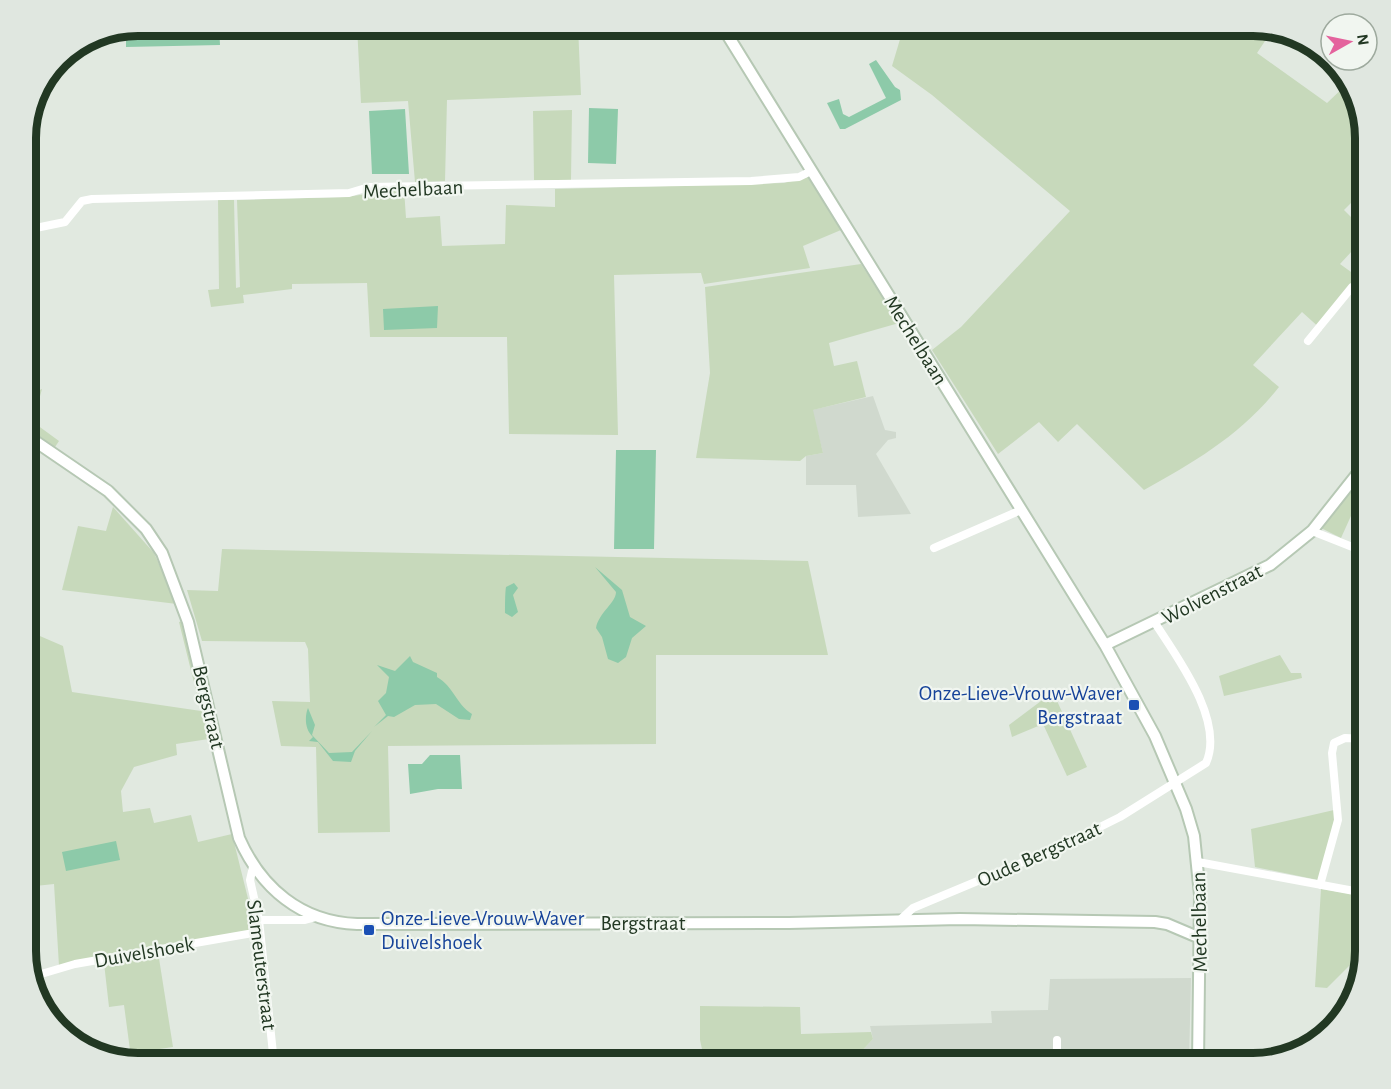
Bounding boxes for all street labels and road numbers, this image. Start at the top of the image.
street label: Mechelbaan [362,176,464,203]
street label: Mechelbaan [880,292,951,388]
street label: Wolvenstraat [1159,560,1266,629]
street label: Bergstraat [189,663,228,751]
street label: Oude Bergstraat [974,818,1104,891]
street label: Mechelbaan [1188,872,1211,972]
street label: Slameuterstraat [243,898,280,1032]
street label: Bergstraat [601,913,686,934]
street label: Duivelshoek [92,933,196,972]

